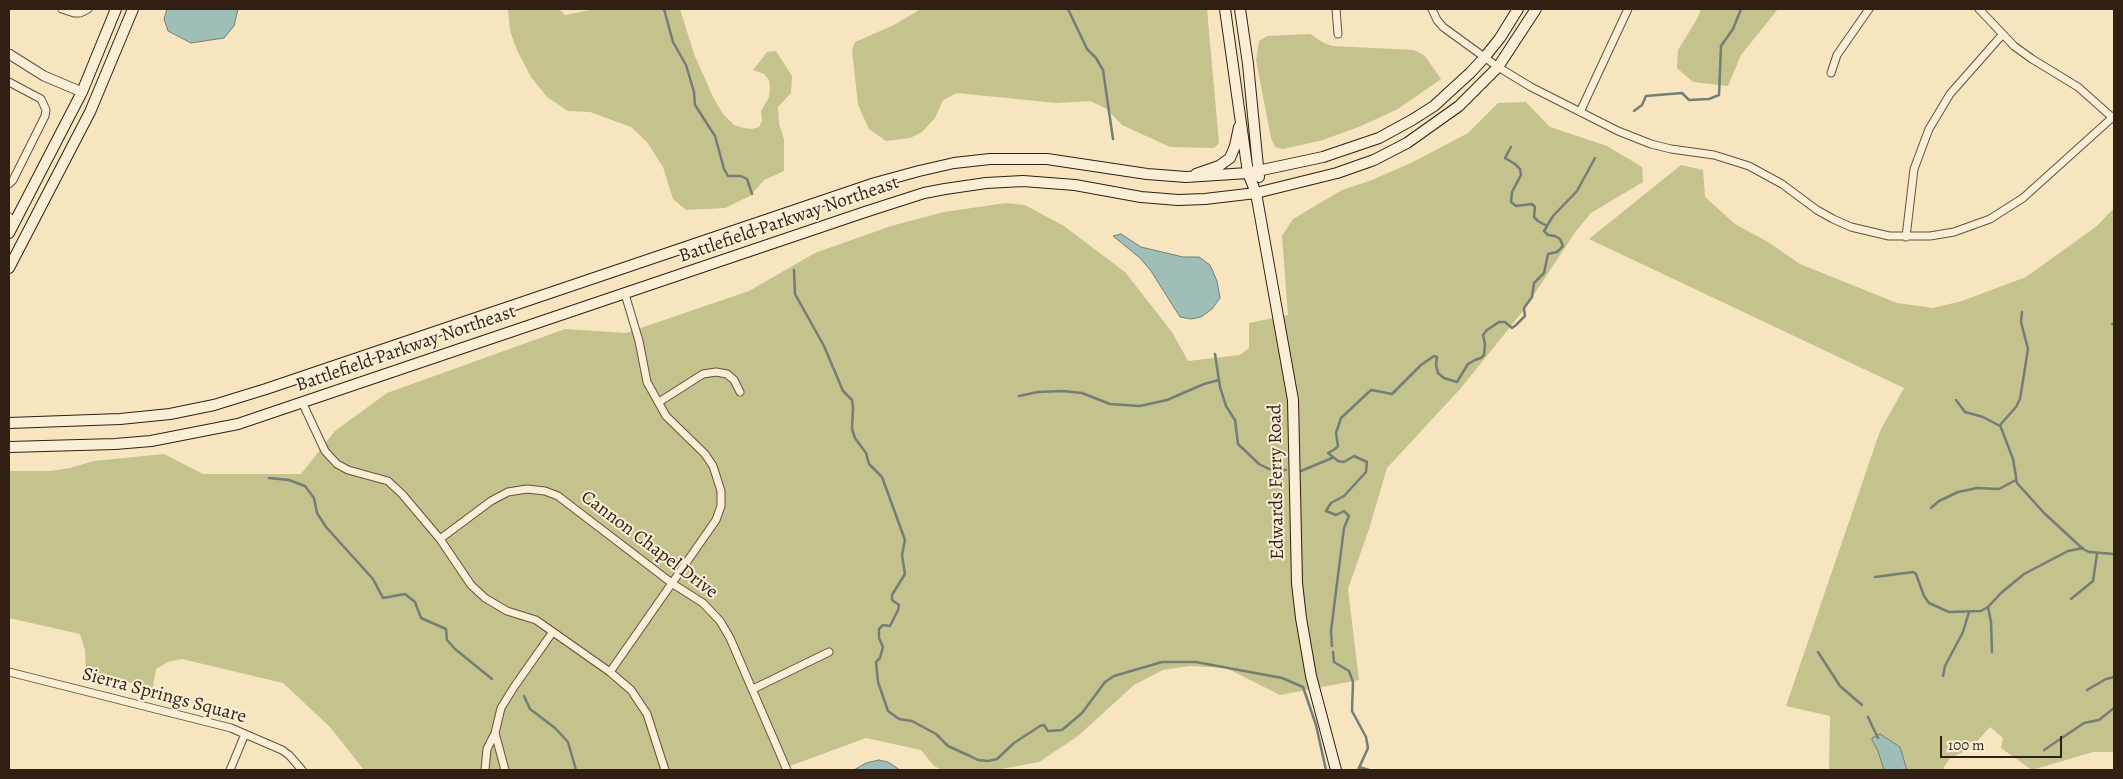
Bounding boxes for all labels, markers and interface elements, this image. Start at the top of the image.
street label: Battlefield Parkway Northeast [676,172,902,268]
street label: Battlefield Parkway Northeast [293,301,519,397]
street label: Edwards Ferry Road [1264,404,1290,560]
street label: Cannon Chapel Drive [576,486,722,604]
street label: Sierra Springs Square [79,663,249,729]
scale bar [1943,726,2066,758]
text: 100 m [1948,735,1985,755]

